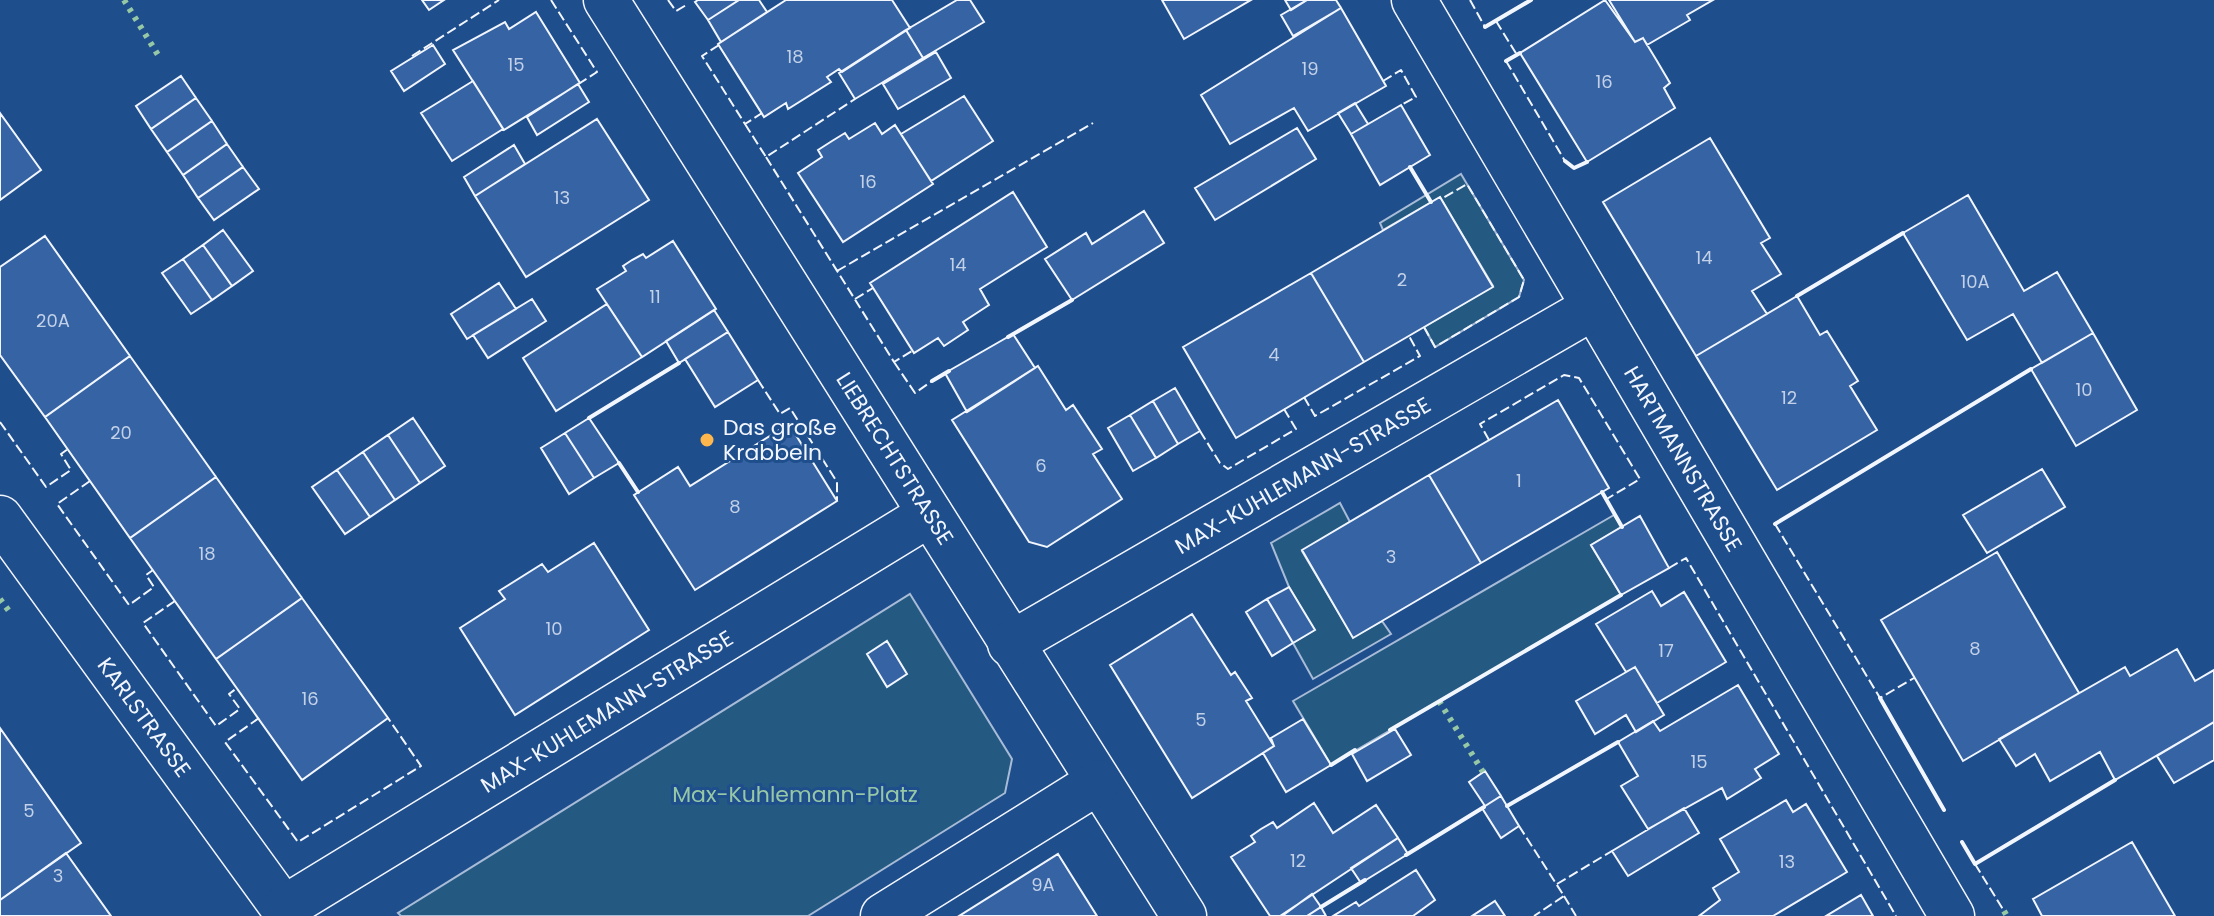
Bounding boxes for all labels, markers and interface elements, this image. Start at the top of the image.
house number: 18 [786,44,804,69]
house number: 15 [507,52,525,77]
house number: 19 [1301,56,1319,81]
house number: 16 [1595,69,1613,94]
house number: 16 [859,169,877,194]
house number: 13 [554,185,570,210]
house number: 14 [1695,245,1713,270]
house number: 14 [949,252,967,277]
house number: 2 [1397,267,1407,292]
house number: 10A [1960,269,1990,294]
house number: 11 [649,284,661,309]
house number: 20A [36,308,70,333]
house number: 4 [1268,342,1280,367]
street label: HARTMANNSTRASSE [1616,360,1750,557]
street label: LIEBRECHTSTRASSE [829,366,961,551]
house number: 10 [2075,377,2093,402]
house number: 12 [1781,385,1797,410]
street label: MAX-KUHLEMANN-STRASSE [1169,389,1437,562]
place label: Das große Krabbeln [723,412,837,468]
house number: 20 [110,420,132,445]
marker: Das große Krabbeln [698,431,716,449]
house number: 6 [1035,453,1047,478]
house number: 1 [1516,468,1522,493]
house number: 8 [729,494,741,519]
house number: 18 [198,541,216,566]
house number: 3 [1386,544,1396,569]
house number: 10 [545,616,563,641]
street label: MAX-KUHLEMANN-STRASSE [475,623,739,801]
house number: 8 [1969,636,1981,661]
house number: 17 [1658,638,1674,663]
street label: KARLSTRASSE [90,651,198,784]
house number: 16 [301,686,319,711]
house number: 5 [1195,707,1207,732]
house number: 15 [1690,749,1708,774]
park label: Max-Kuhlemann-Platz [672,779,918,810]
house number: 5 [23,798,35,823]
house number: 12 [1290,848,1306,873]
house number: 13 [1779,849,1795,874]
house number: 3 [53,863,63,888]
house number: 9A [1031,872,1055,897]

